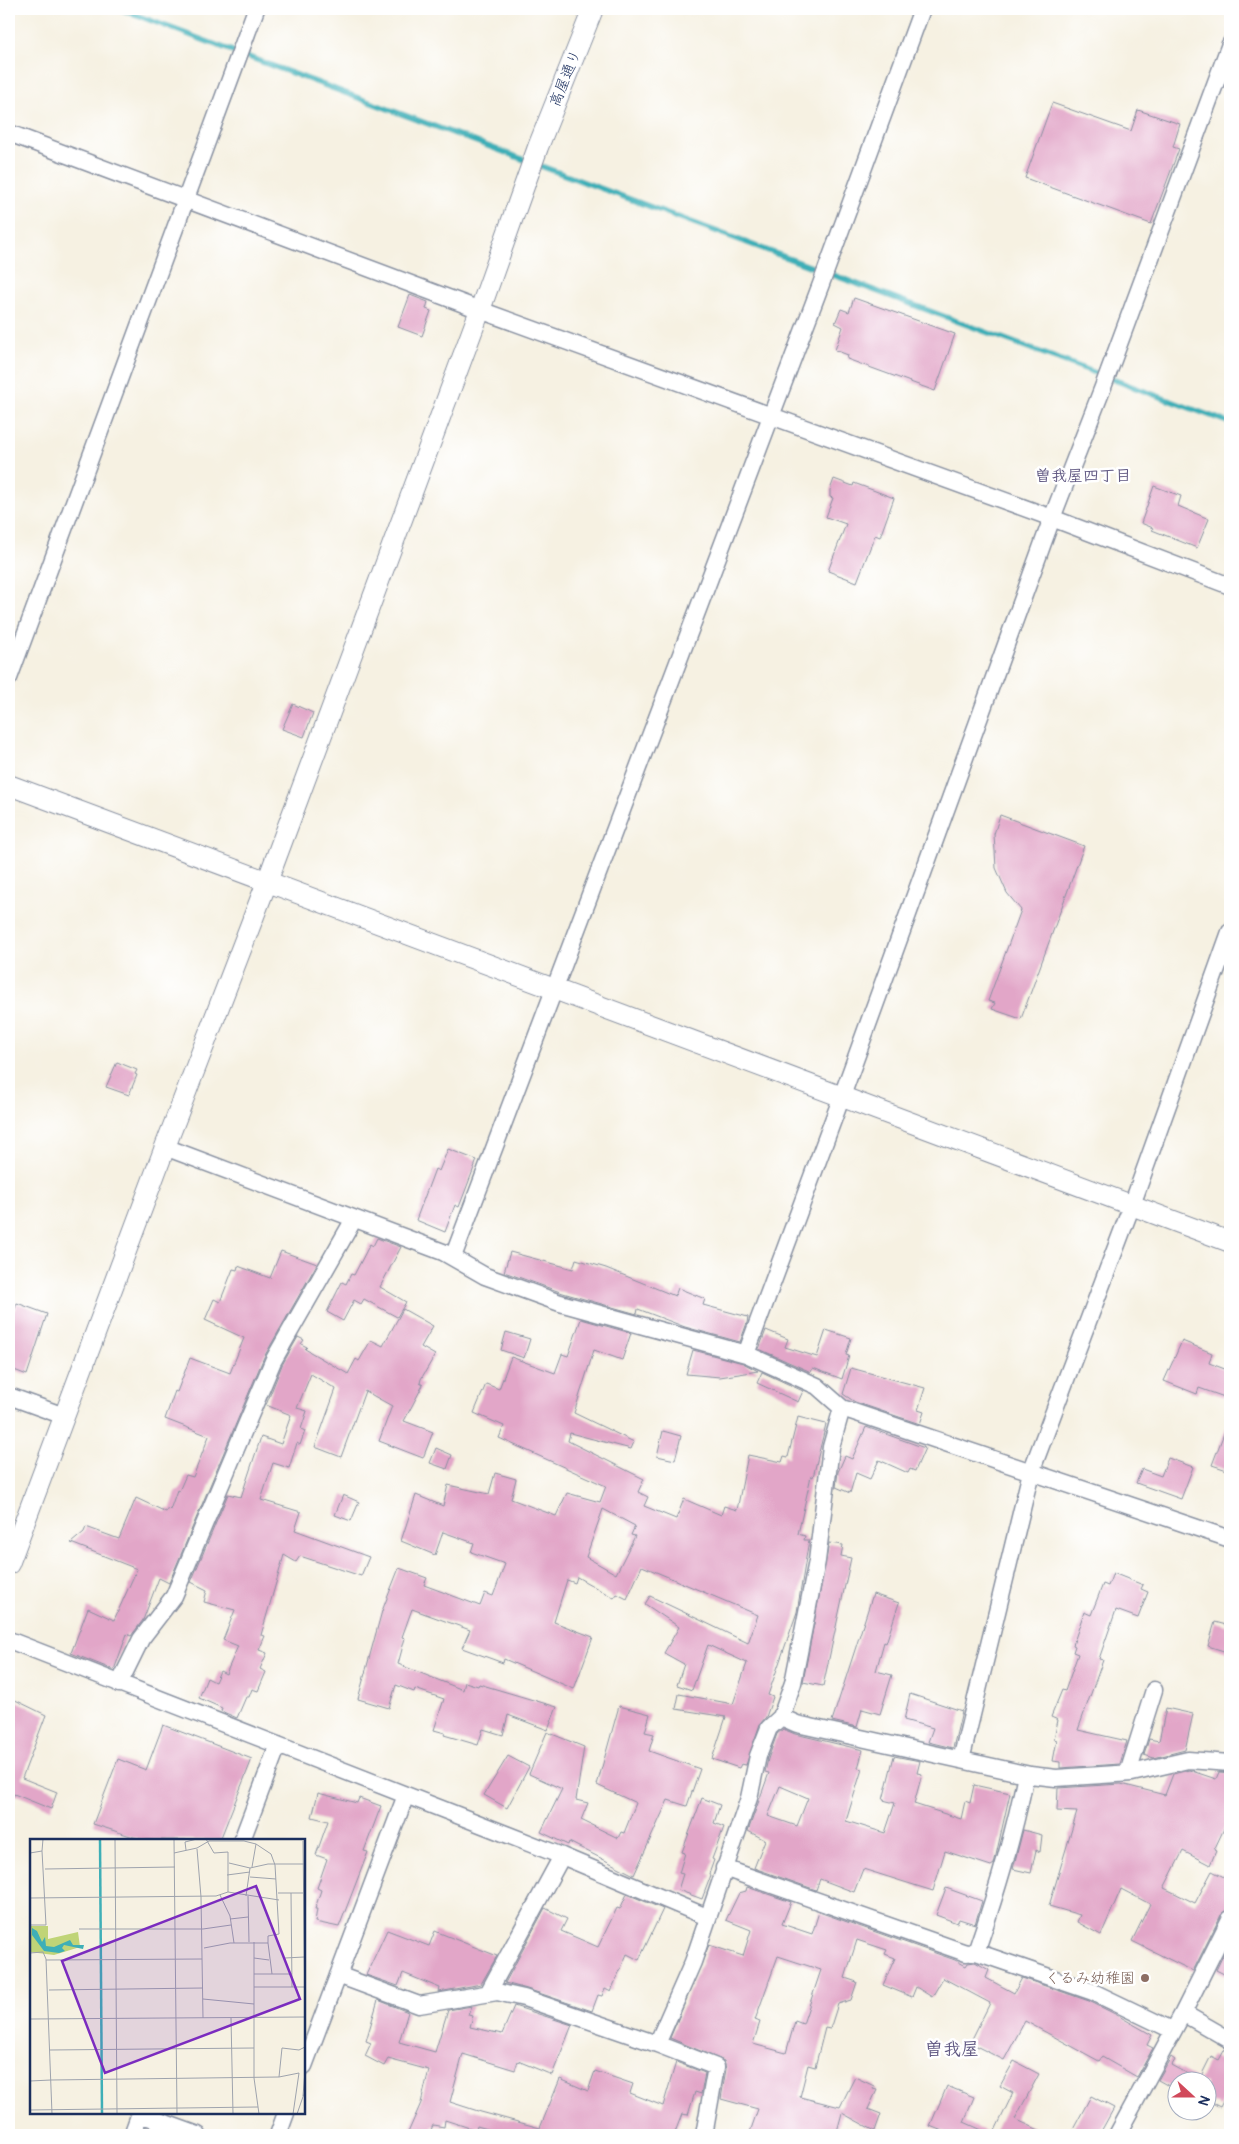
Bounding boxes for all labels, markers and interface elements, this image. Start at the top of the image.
street label: 高屋通り [545,47,586,110]
district label: 曽我屋四丁目 [1035,466,1131,486]
inset map [30,1839,305,2114]
place label: くるみ幼稚園 [1045,1969,1135,1988]
marker: くるみ幼稚園 [1139,1972,1151,1984]
district label: 曽我屋 [925,2038,979,2061]
north arrow [1166,2072,1216,2122]
text: N [1194,2093,1213,2108]

